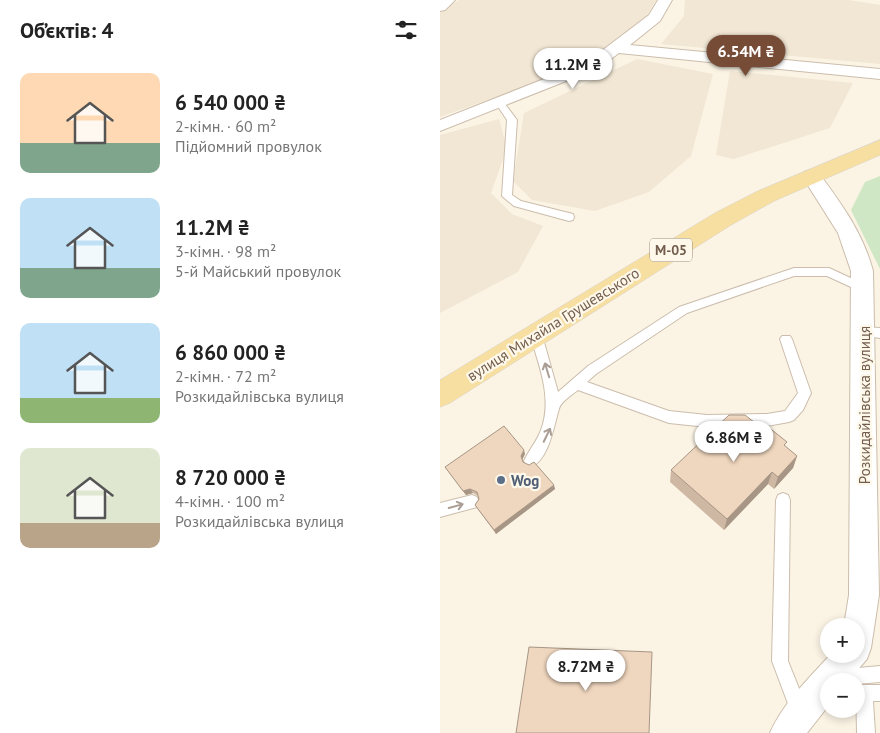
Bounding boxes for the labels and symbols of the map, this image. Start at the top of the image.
pin: 6.54M ₴ [700,34,792,77]
pin: 11.2M ₴ [527,48,619,90]
road number: М-05 [650,238,692,262]
street label: вулиця Михайла Грушевського [463,263,643,385]
street label: Розкидайлівська вулиця [855,326,874,484]
one-way arrow [541,362,551,378]
pin: 6.86M ₴ [688,420,780,463]
one-way arrow [543,428,552,443]
place label: Wog [511,471,539,490]
marker: Wog [495,474,507,486]
one-way arrow [447,501,463,510]
pin: 8.72M ₴ [540,650,632,692]

